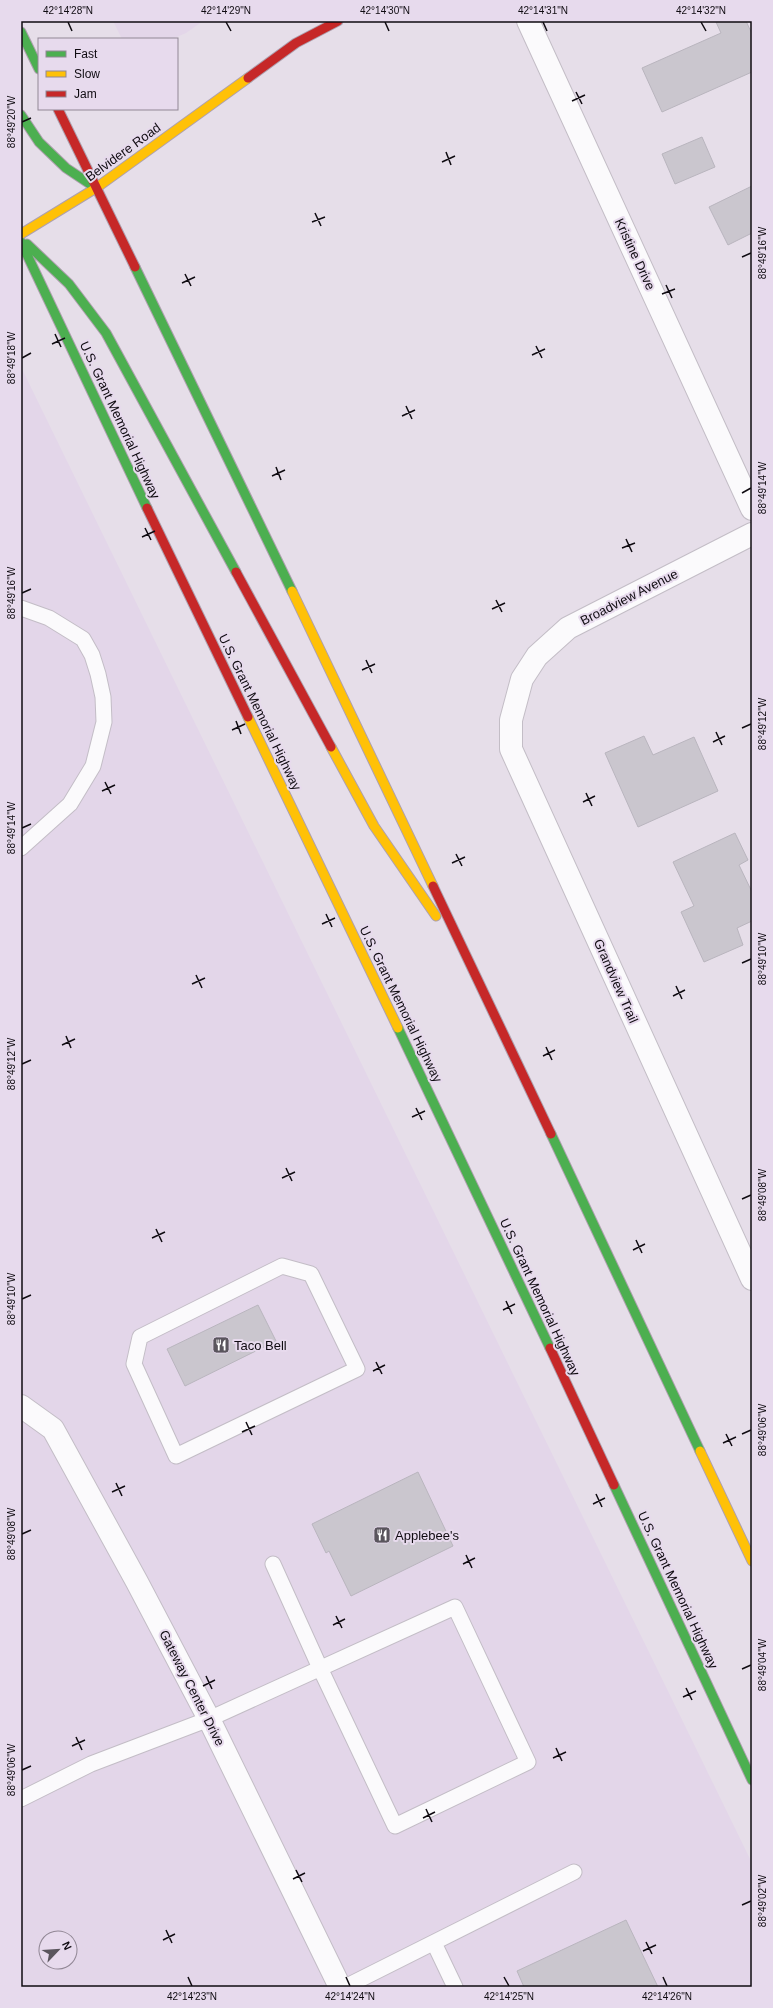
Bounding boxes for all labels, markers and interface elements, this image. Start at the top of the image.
text: 42°14'28"N [43,5,93,16]
text: 42°14'29"N [201,5,251,16]
text: 42°14'30"N [360,5,410,16]
text: 42°14'31"N [518,5,568,16]
text: 42°14'32"N [676,5,726,16]
legend [38,38,178,110]
text: Fast [74,47,98,61]
text: Slow [74,67,100,81]
text: Jam [74,87,97,101]
text: 88°49'20"W [6,95,17,148]
street label: Belvidere Road [83,120,163,184]
street label: Kristine Drive [612,216,658,292]
text: 88°49'16"W [757,226,768,279]
text: 88°49'18"W [6,331,17,384]
street label: U.S. Grant Memorial Highway [77,339,163,502]
text: 88°49'14"W [757,461,768,514]
text: 88°49'16"W [6,566,17,619]
street label: Broadview Avenue [578,566,680,628]
street label: U.S. Grant Memorial Highway [216,631,305,793]
text: 88°49'12"W [757,697,768,750]
text: 88°49'14"W [6,801,17,854]
street label: U.S. Grant Memorial Highway [357,923,446,1085]
text: 88°49'10"W [757,932,768,985]
street label: Grandview Trail [591,937,641,1025]
text: 88°49'12"W [6,1037,17,1090]
text: 88°49'08"W [757,1168,768,1221]
street label: U.S. Grant Memorial Highway [497,1216,583,1379]
text: 88°49'10"W [6,1272,17,1325]
restaurant icon: Taco Bell [211,1335,231,1355]
place label: Taco Bell [234,1338,287,1353]
text: 88°49'06"W [757,1403,768,1456]
text: 88°49'08"W [6,1507,17,1560]
street label: U.S. Grant Memorial Highway [635,1509,721,1672]
restaurant icon: Applebee's [372,1525,392,1545]
place label: Applebee's [395,1528,459,1543]
street label: Gateway Center Drive [156,1628,228,1748]
text: 88°49'04"W [757,1638,768,1691]
text: 88°49'06"W [6,1743,17,1796]
text: 88°49'02"W [757,1874,768,1927]
north arrow [38,1930,78,1970]
text: N [60,1940,74,1952]
text: 42°14'23"N [167,1991,217,2002]
text: 42°14'24"N [325,1991,375,2002]
text: 42°14'25"N [484,1991,534,2002]
text: 42°14'26"N [642,1991,692,2002]

